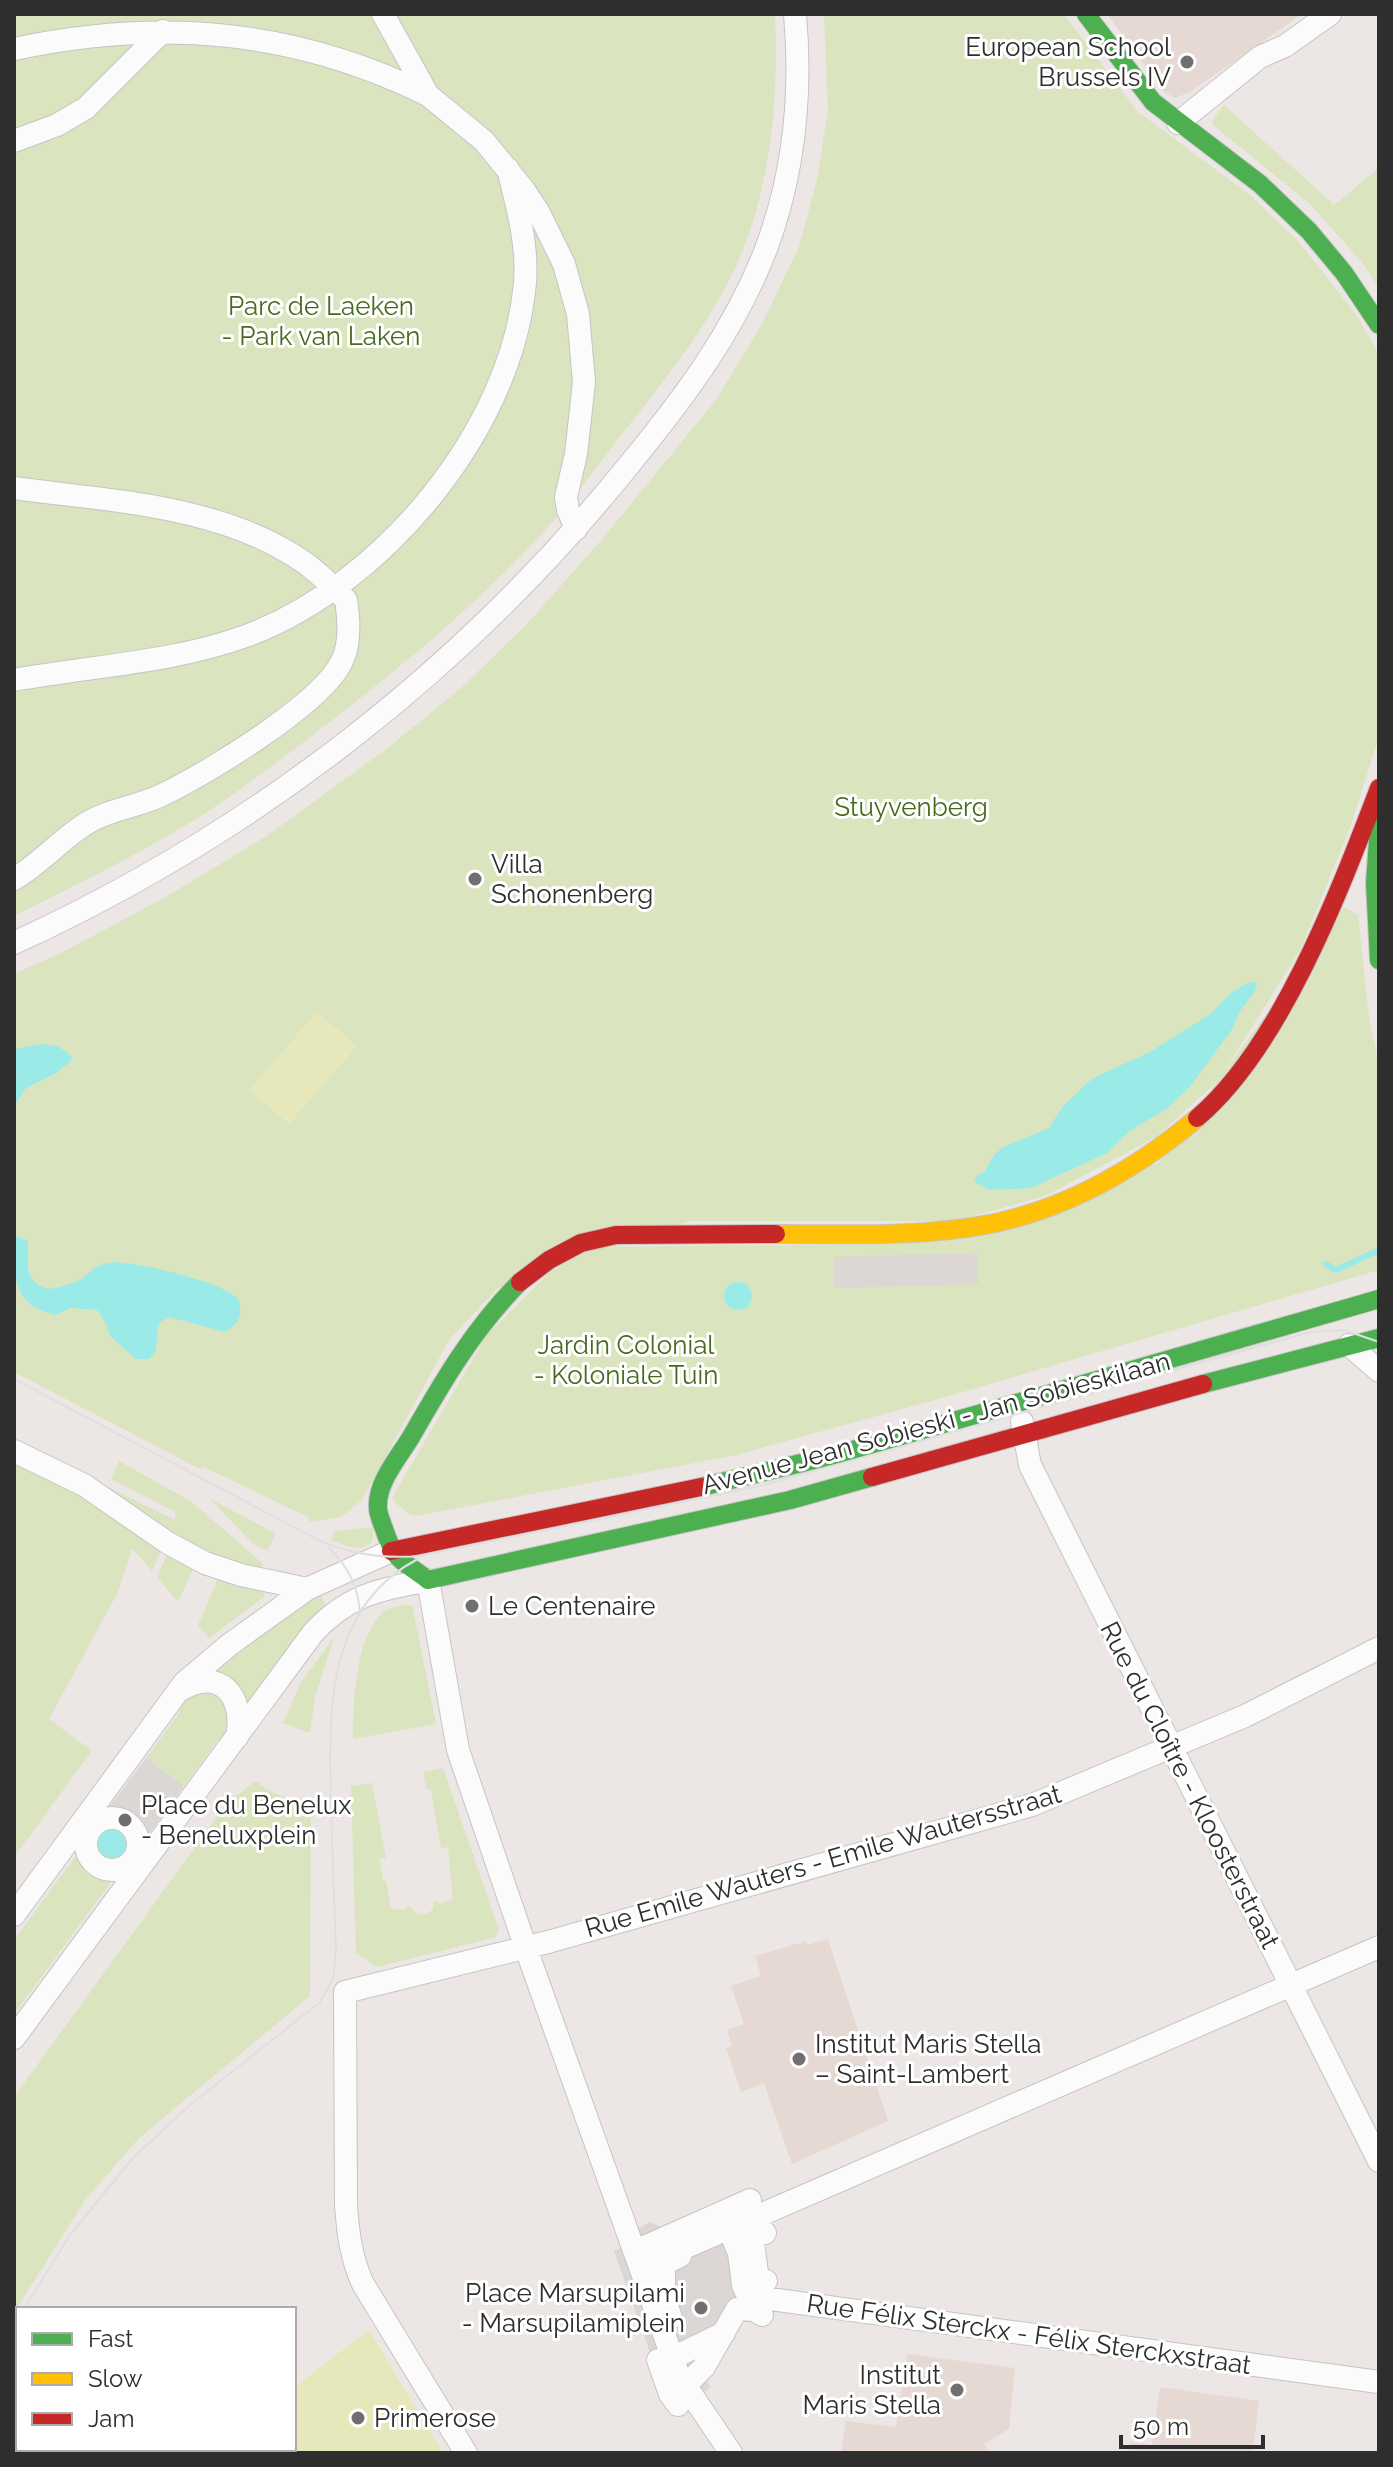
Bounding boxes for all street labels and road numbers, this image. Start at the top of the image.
street label: Avenue Jean Sobieski - Jan Sobieskilaan [699,1346,1173,1500]
street label: Rue du Cloître - Kloosterstraat [1094,1617,1286,1954]
street label: Rue Emile Wauters - Emile Wautersstraat [581,1778,1065,1944]
street label: Rue Félix Sterckx - Félix Sterckxstraat [805,2288,1253,2380]

